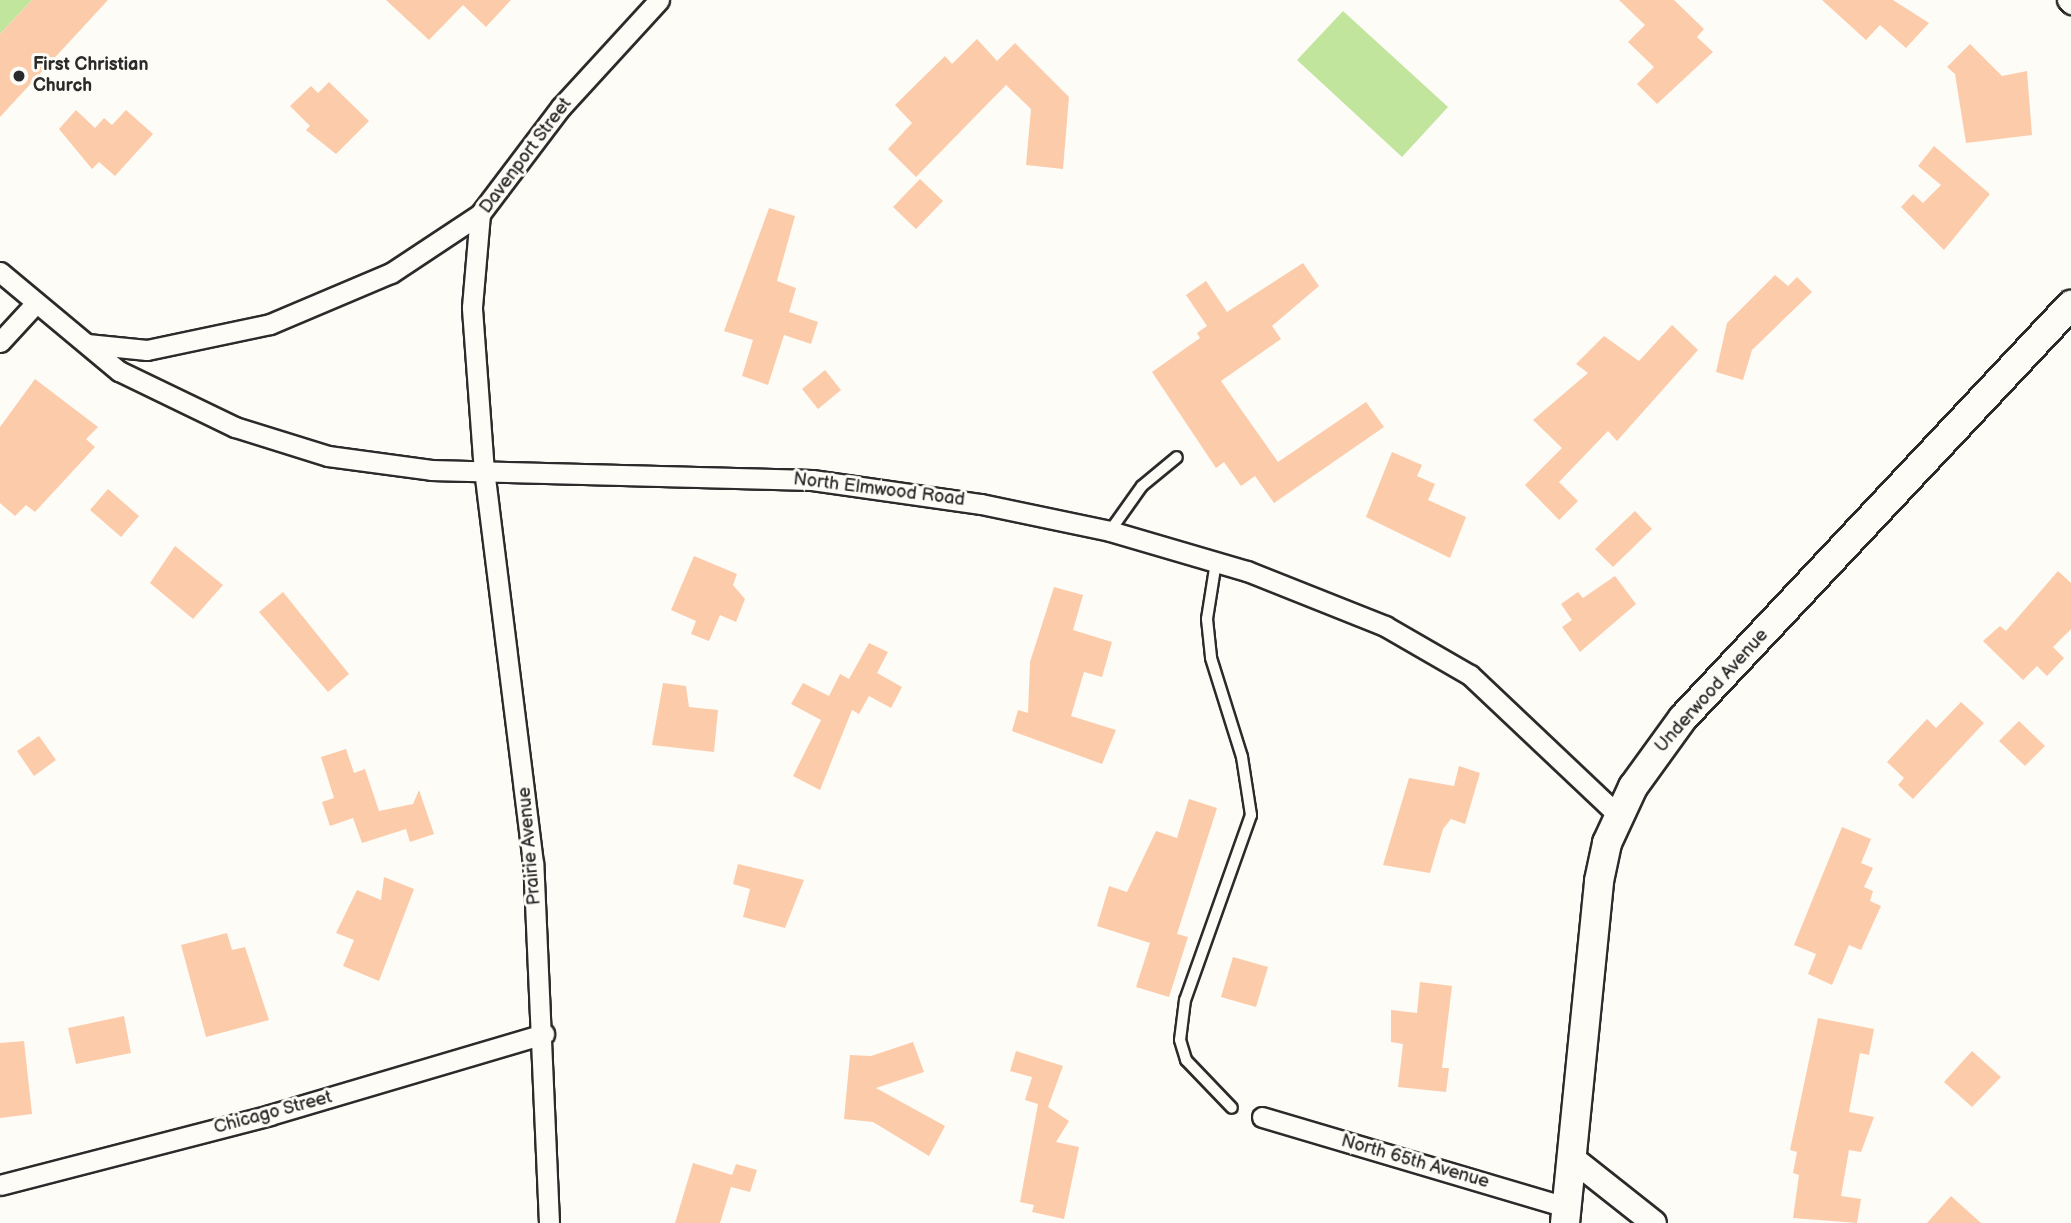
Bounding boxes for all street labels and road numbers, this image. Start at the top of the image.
street label: Davenport Street [475,94,577,218]
street label: North Elmwood Road [792,469,966,511]
street label: Underwood Avenue [1651,625,1773,757]
street label: Prairie Avenue [514,786,546,906]
street label: Chicago Street [211,1087,335,1139]
street label: North 65th Avenue [1339,1131,1491,1193]

